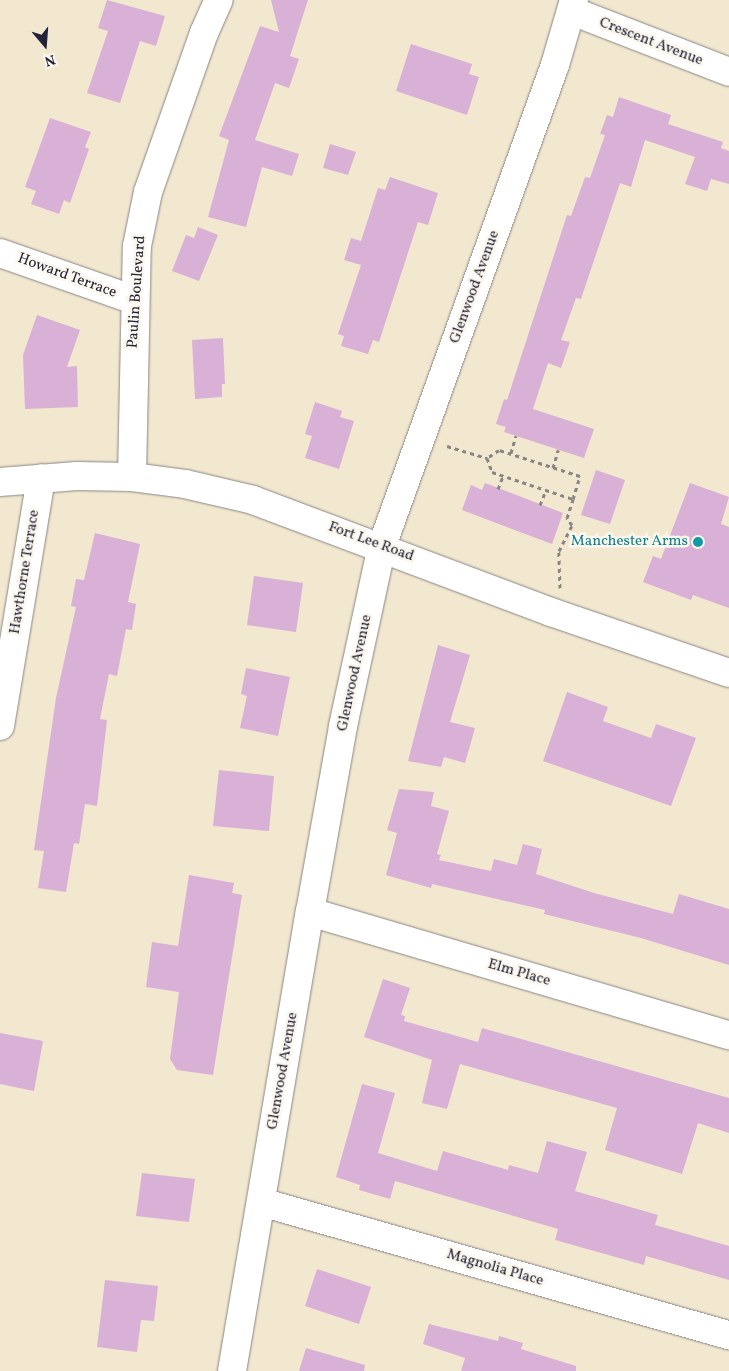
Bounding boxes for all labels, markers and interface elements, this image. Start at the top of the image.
street label: Crescent Avenue [597,14,705,70]
north arrow [20,20,70,70]
text: N [42,49,58,70]
street label: Glenwood Avenue [446,228,504,346]
street label: Paulin Boulevard [124,235,150,349]
street label: Howard Terrace [15,250,119,302]
street label: Hawthorne Terrace [6,508,44,636]
street label: Fort Lee Road [326,518,416,566]
place label: Manchester Arms [571,533,688,551]
marker: Manchester Arms [692,536,704,548]
street label: Glenwood Avenue [334,613,376,733]
street label: Elm Place [486,955,552,991]
street label: Glenwood Avenue [264,1011,302,1131]
street label: Magnolia Place [445,1246,545,1290]

